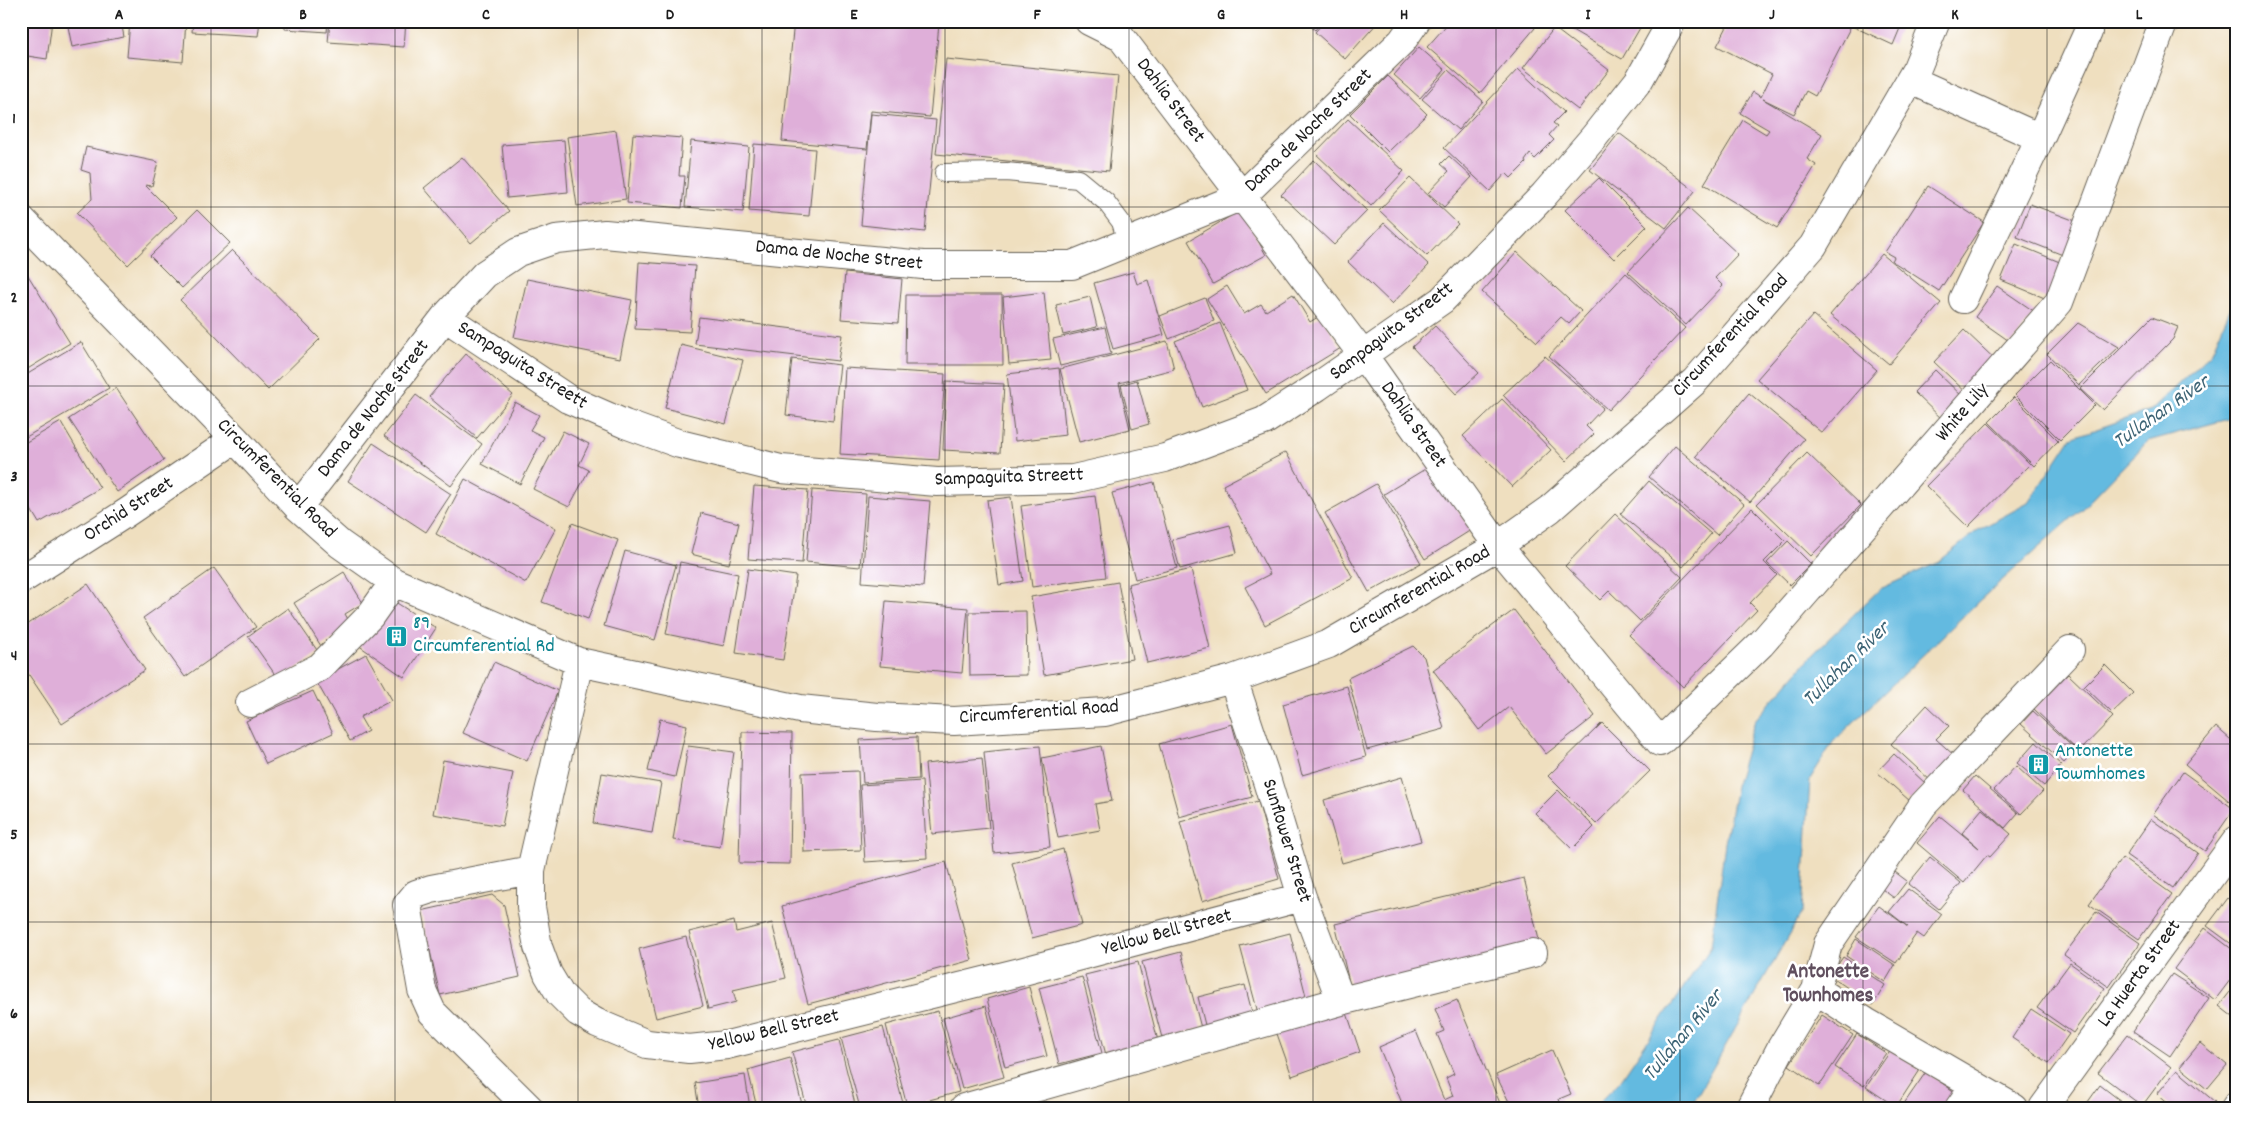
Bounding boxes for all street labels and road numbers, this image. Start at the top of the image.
street label: Dahlia Street [1129,53,1211,149]
street label: Dama de Noche Street [1239,63,1379,199]
street label: Dama de Noche Street [754,233,924,279]
street label: Circumferential Road [1666,268,1796,404]
street label: Sampaguita Streett [1324,276,1460,388]
street label: Sampaguita Streett [451,315,593,417]
street label: Dama de Noche Street [311,334,437,484]
street label: Dahlia Street [1373,376,1453,474]
street label: White Lily [1930,377,1997,449]
street label: Circumferential Road [210,413,342,545]
street label: Sampaguita Streett [934,461,1084,495]
street label: Orchid Street [78,470,180,550]
street label: Circumferential Road [1344,539,1496,643]
street label: Circumferential Road [958,693,1120,733]
street label: Sunflower Street [1254,776,1318,906]
street label: Yellow Bell Street [1099,902,1235,964]
street label: La Huerta Street [2091,914,2189,1034]
street label: Yellow Bell Street [706,1002,842,1060]

